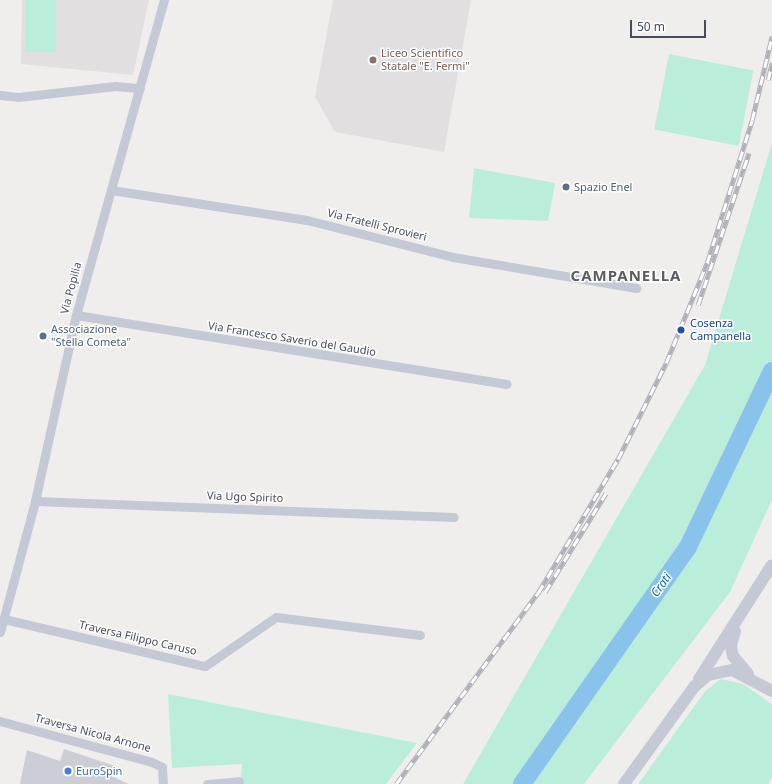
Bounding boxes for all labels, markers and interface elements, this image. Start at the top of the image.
scale bar [632,12,708,38]
text: 50 m [637,18,665,35]
place label: Liceo Scientifico Statale "E. Fermi" [381,47,470,73]
marker: Liceo Scientifico Statale "E. Fermi" [368,55,378,65]
place label: Spazio Enel [574,180,632,194]
marker: Spazio Enel [561,182,571,192]
street label: Via Fratelli Sprovieri [326,206,428,244]
street label: Via Popilia [58,261,84,315]
district label: CAMPANELLA [571,267,681,285]
place label: Cosenza Campanella [690,317,751,343]
street label: Via Francesco Saverio del Gaudio [207,319,377,359]
place label: Associazione "Stella Cometa" [51,323,131,349]
marker: Cosenza Campanella [675,324,687,336]
marker: Associazione "Stella Cometa" [38,331,48,341]
street label: Via Ugo Spirito [207,489,283,505]
water label: Crati [648,570,674,600]
street label: Traversa Filippo Caruso [78,618,198,658]
street label: Traversa Nicola Arnone [33,711,153,755]
place label: EuroSpin [76,764,122,778]
marker: EuroSpin [63,766,73,776]

